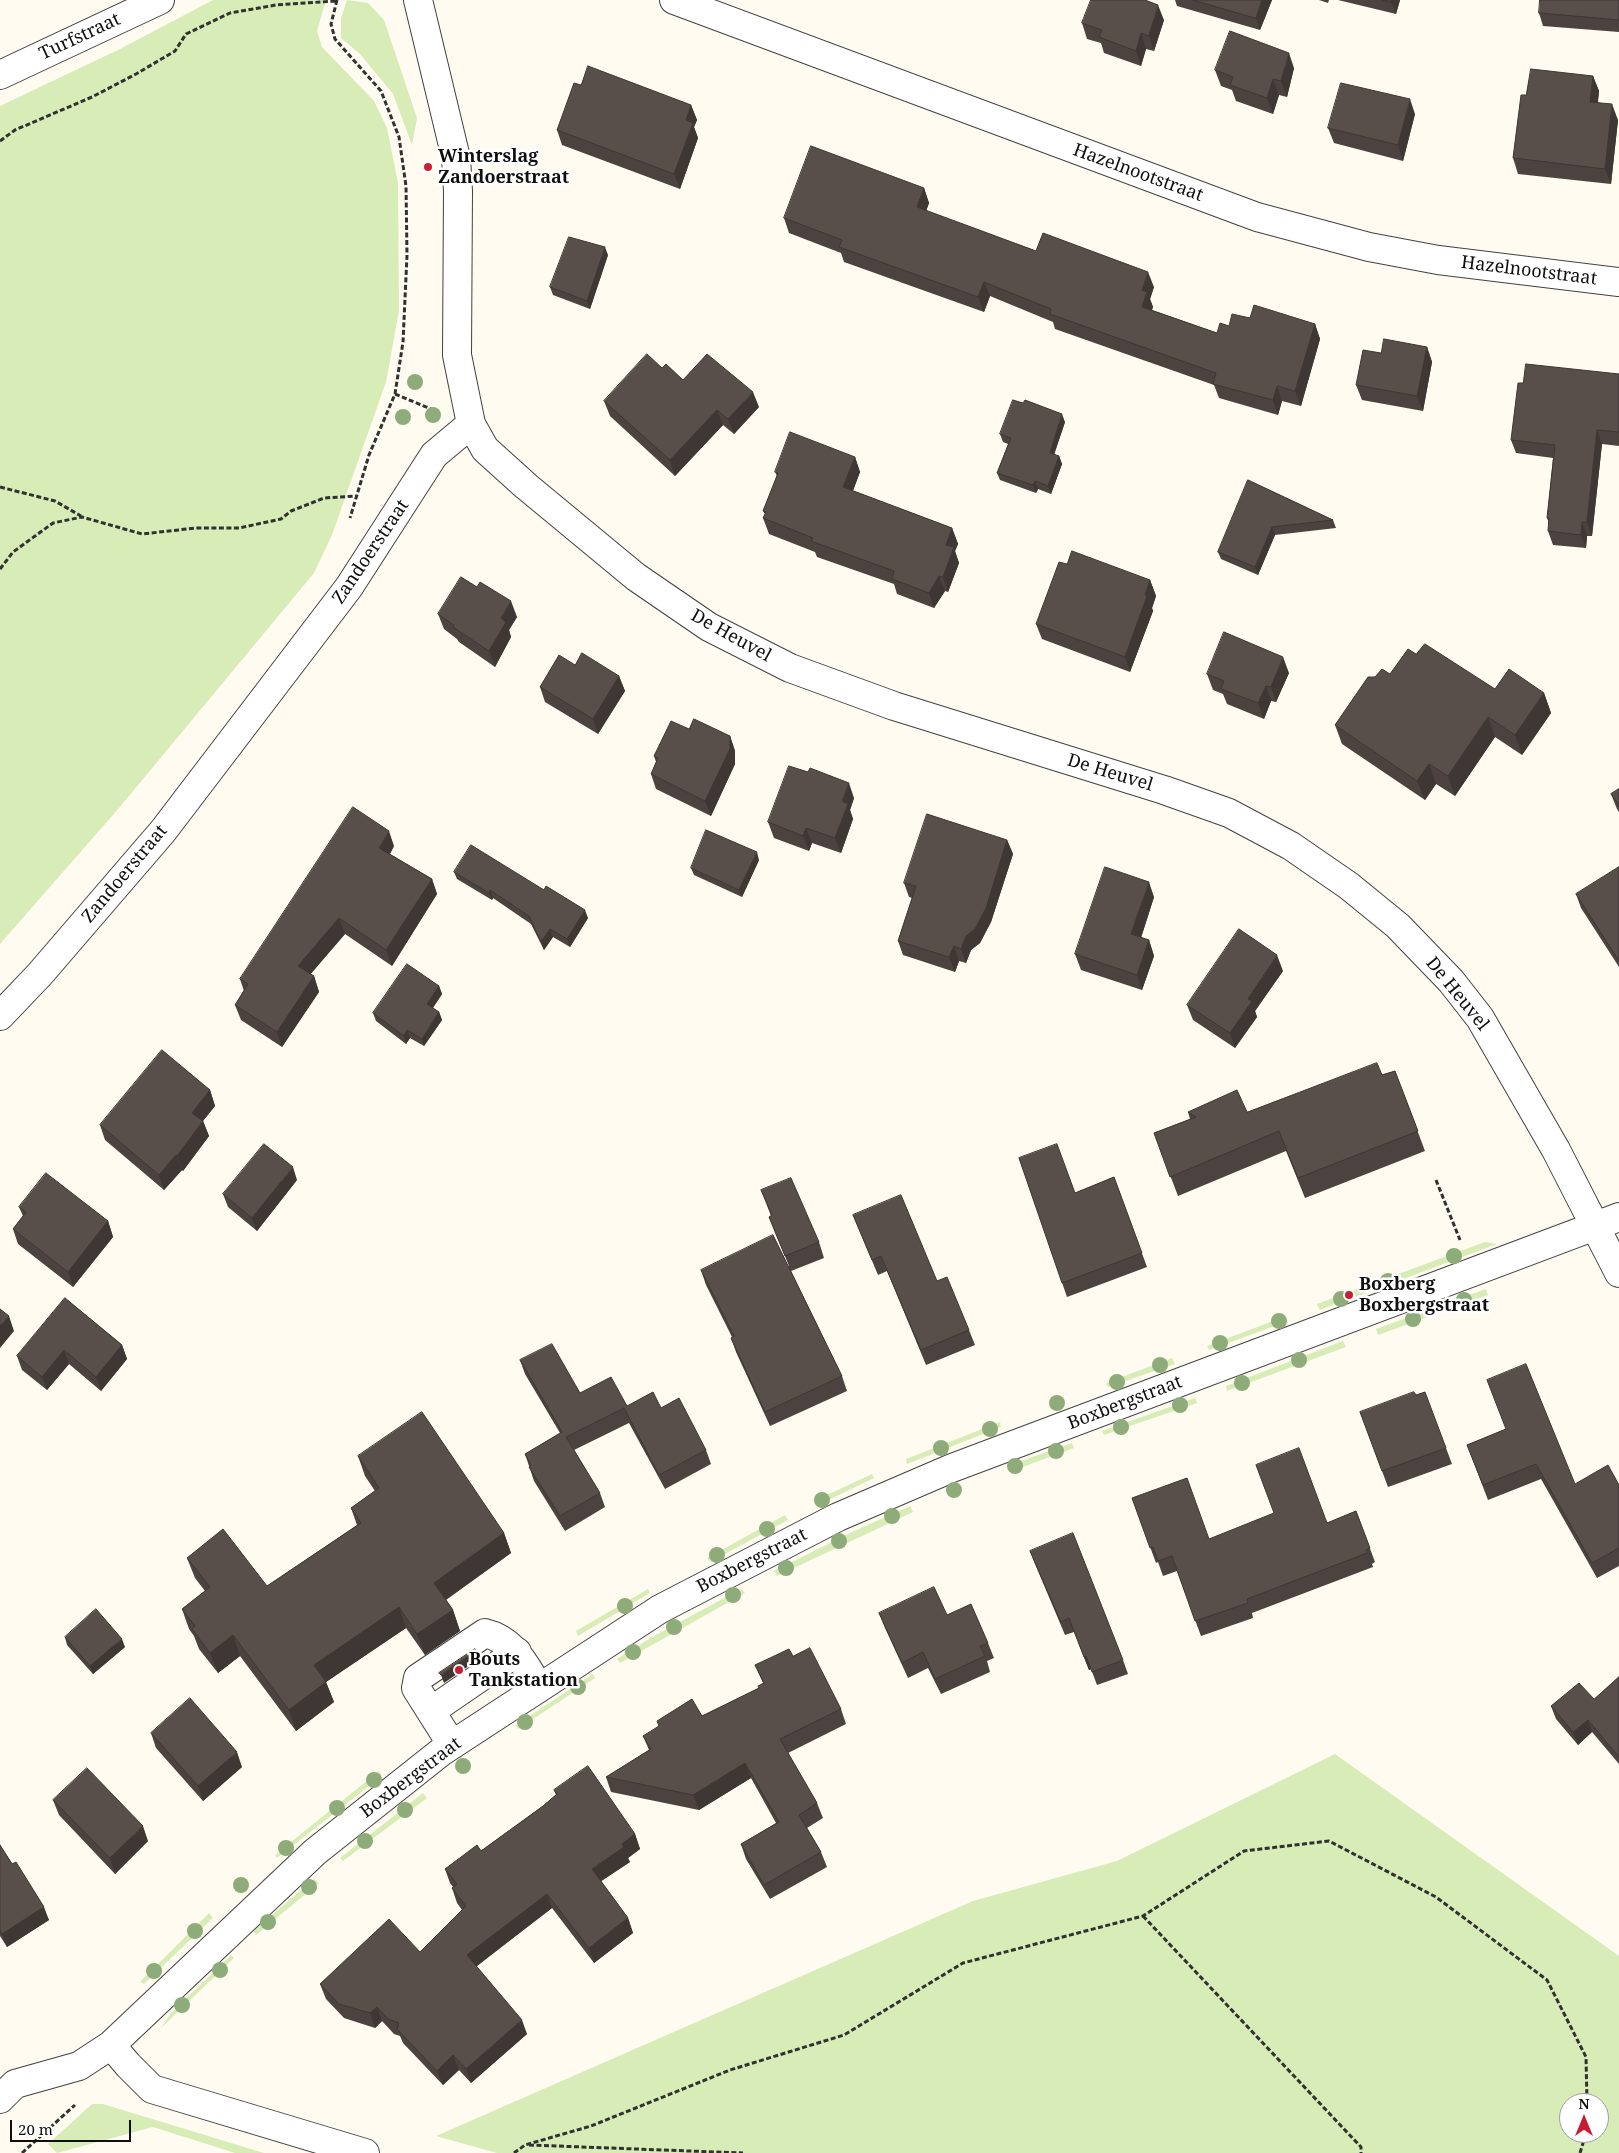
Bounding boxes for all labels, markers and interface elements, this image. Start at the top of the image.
street label: Turfstraat [36,9,124,65]
street label: Hazelnootstraat [1070,139,1206,207]
place label: Winterslag Zandoerstraat [438,146,569,188]
marker: Winterslag Zandoerstraat [422,161,434,173]
street label: Hazelnootstraat [1460,252,1598,290]
street label: Zandoerstraat [328,496,414,608]
street label: De Heuvel [687,605,775,667]
street label: De Heuvel [1065,750,1155,796]
street label: Zandoerstraat [78,821,172,927]
street label: De Heuvel [1421,953,1493,1035]
place label: Boxberg Boxbergstraat [1359,1274,1489,1316]
marker: Boxberg Boxbergstraat [1343,1289,1355,1301]
street label: Boxbergstraat [1065,1371,1185,1435]
street label: Boxbergstraat [693,1524,811,1598]
place label: Bouts Tankstation [469,1649,578,1692]
marker: Bouts Tankstation [453,1664,465,1676]
street label: Boxbergstraat [356,1733,466,1823]
north arrow [1559,2093,1609,2143]
text: N [1578,2094,1590,2113]
scale bar [12,2110,134,2142]
text: 20 m [18,2119,53,2139]

